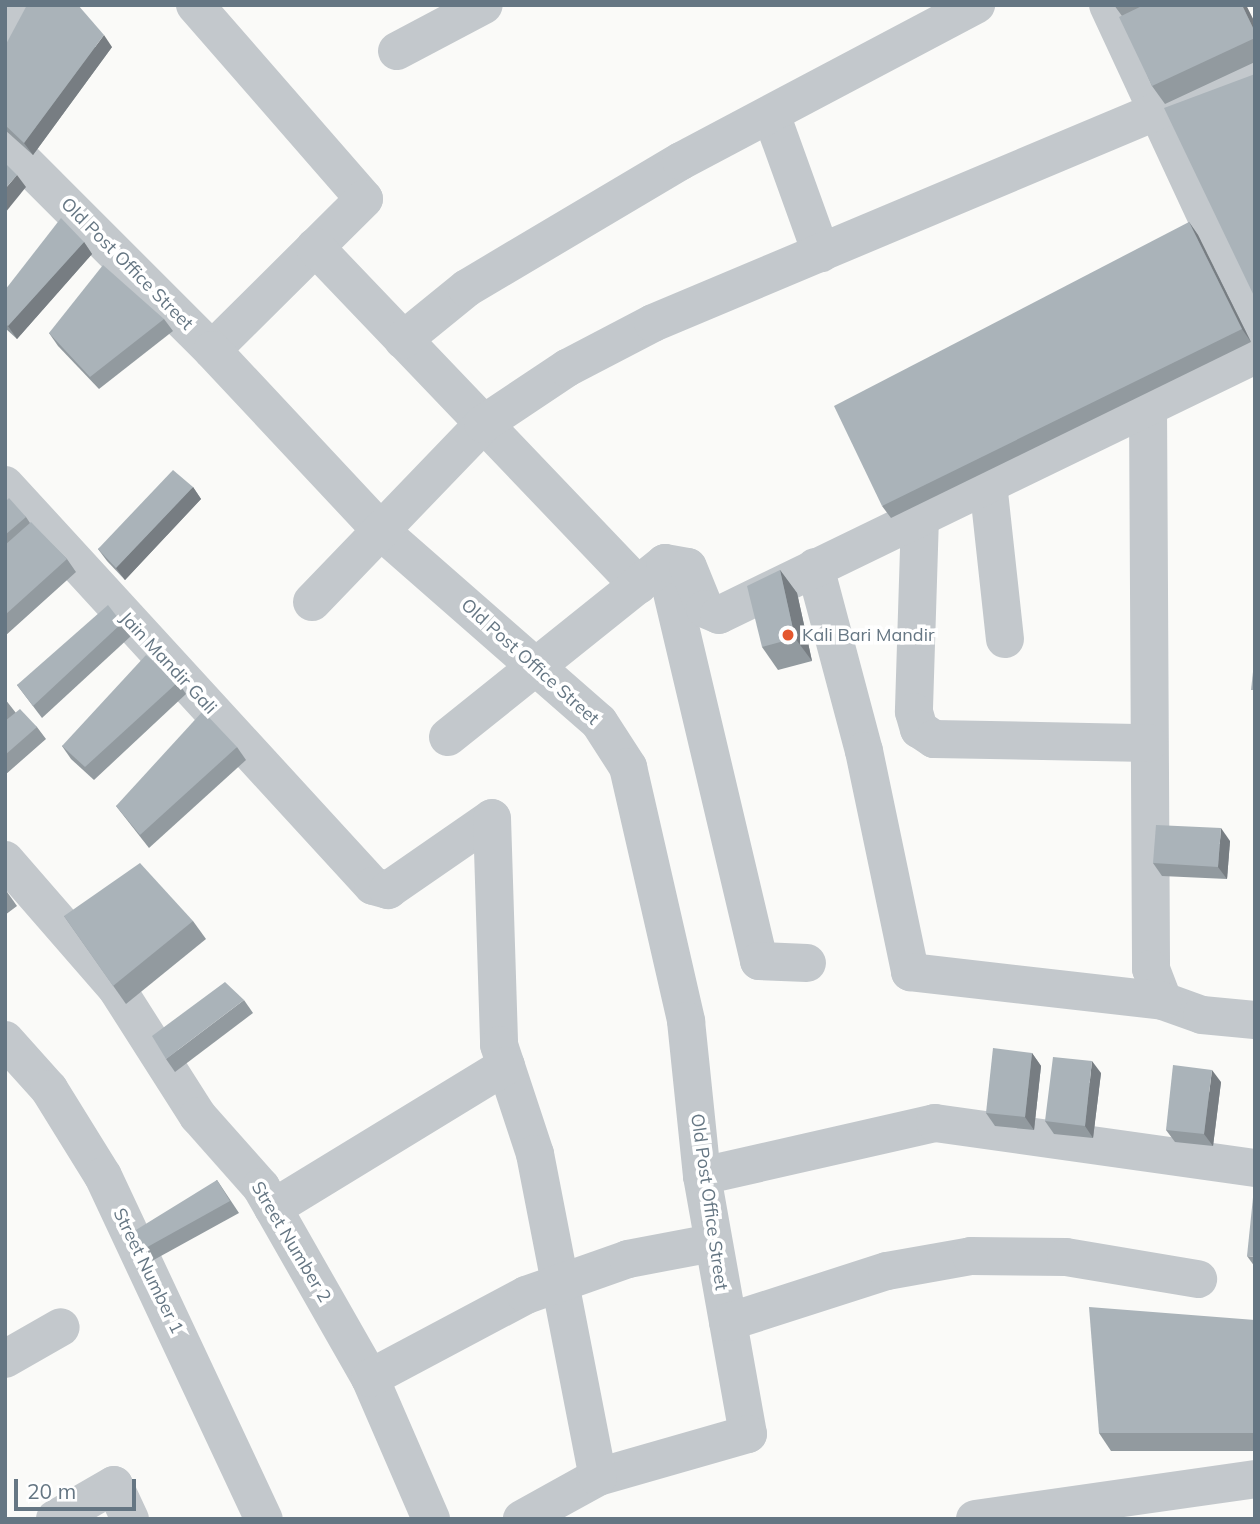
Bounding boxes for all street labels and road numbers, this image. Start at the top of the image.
street label: Old Post Office Street [56,193,198,335]
street label: Old Post Office Street [457,594,603,730]
street label: Jain Mandir Gali [115,607,221,719]
street label: Old Post Office Street [686,1112,732,1292]
street label: Street Number 2 [247,1178,335,1306]
street label: Street Number 1 [108,1205,188,1337]

